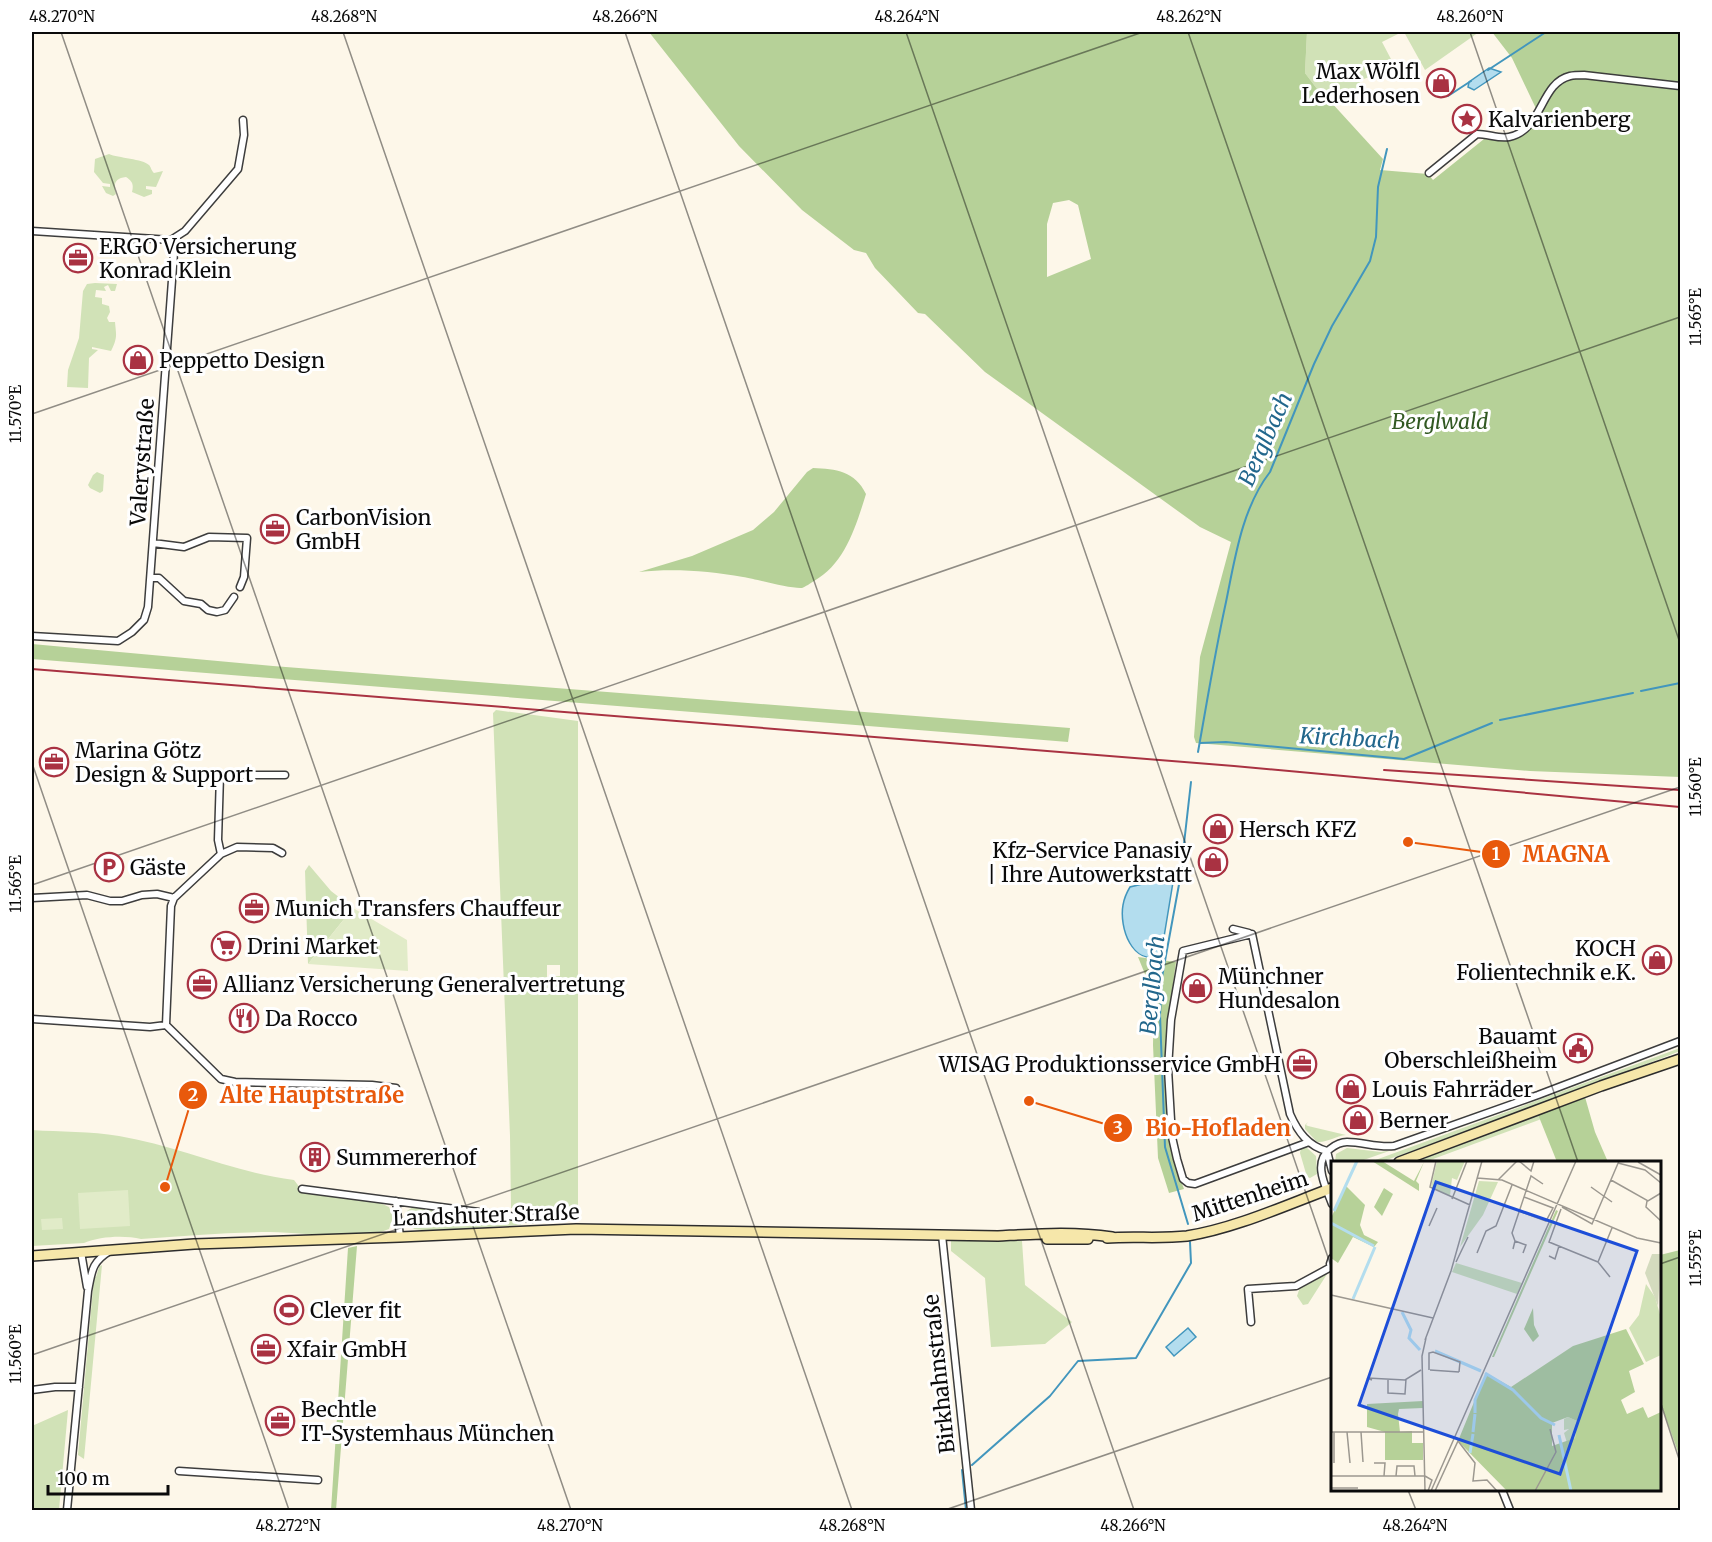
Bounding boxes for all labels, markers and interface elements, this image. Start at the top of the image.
text: 48.270°N [29,7,95,26]
text: 48.268°N [311,7,377,26]
text: 48.266°N [592,7,658,26]
text: 48.264°N [875,7,940,26]
text: 48.262°N [1156,7,1222,26]
text: 48.260°N [1437,7,1504,26]
place label: Max Wölfl Lederhosen [1301,58,1420,109]
shop icon: Max Wölfl Lederhosen [1425,67,1457,99]
place icon: Kalvarienberg [1451,103,1483,135]
place label: Kalvarienberg [1488,106,1631,133]
place label: ERGO Versicherung Konrad Klein [99,233,297,284]
office icon: ERGO Versicherung Konrad Klein [62,242,94,274]
text: 11.565°E [1686,288,1705,346]
shop icon: Peppetto Design [122,344,154,376]
place label: Peppetto Design [159,347,325,374]
text: 11.570°E [6,385,25,443]
water label: Berglbach [1232,388,1298,490]
street label: Valerystraße [124,397,160,528]
park label: Berglwald [1392,408,1488,435]
place label: CarbonVision GmbH [296,504,432,555]
office icon: CarbonVision GmbH [259,513,291,545]
water label: Kirchbach [1298,721,1401,755]
place label: Marina Götz Design & Support [75,737,253,788]
office icon: Marina Götz Design & Support [38,746,70,778]
text: 11.560°E [1686,757,1705,817]
shop icon: Hersch KFZ [1202,813,1234,845]
place label: Hersch KFZ [1239,816,1357,843]
callout: MAGNA [1481,834,1622,874]
place label: Kfz-Service Panasiy | Ihre Autowerkstatt [987,837,1193,888]
text: MAGNA [1522,840,1610,868]
text: 1 [1492,842,1500,865]
shop icon: Kfz-Service Panasiy | Ihre Autowerkstatt [1197,846,1229,878]
parking icon: Gäste [93,851,125,883]
place label: Gäste [130,854,186,881]
text: 11.565°E [6,855,25,913]
office icon: Munich Transfers Chauffeur [238,892,270,924]
place label: Munich Transfers Chauffeur [275,895,561,922]
supermarket icon: Drini Market [210,930,242,962]
place label: Drini Market [247,933,378,960]
water label: Berglbach [1134,934,1170,1036]
place label: KOCH Folientechnik e.K. [1456,935,1636,986]
shop icon: KOCH Folientechnik e.K. [1641,944,1673,976]
place label: Münchner Hundesalon [1218,963,1340,1014]
office icon: Allianz Versicherung Generalvertretung [186,968,218,1000]
place label: Allianz Versicherung Generalvertretung [222,971,625,998]
shop icon: Münchner Hundesalon [1181,972,1213,1004]
restaurant icon: Da Rocco [228,1002,260,1034]
place label: Da Rocco [265,1005,357,1032]
place label: Bauamt Oberschleißheim [1384,1023,1557,1074]
public building icon: Bauamt Oberschleißheim [1562,1032,1594,1064]
office icon: WISAG Produktionsservice GmbH [1286,1048,1318,1080]
place label: WISAG Produktionsservice GmbH [938,1051,1281,1078]
shop icon: Louis Fahrräder [1335,1073,1367,1105]
callout: Alte Hauptstraße [178,1075,416,1115]
place label: Louis Fahrräder [1372,1076,1533,1103]
text: Alte Hauptstraße [219,1081,404,1109]
text: 2 [188,1083,198,1106]
shop icon: Berner [1342,1104,1374,1136]
place label: Berner [1379,1107,1448,1134]
callout: Bio-Hofladen [1103,1108,1302,1148]
text: Bio-Hofladen [1145,1114,1291,1142]
text: 3 [1113,1116,1123,1139]
building icon: Summererhof [299,1141,331,1173]
place label: Summererhof [336,1144,478,1171]
inset map [1331,1161,1661,1491]
street label: Mittenheim [1188,1164,1312,1227]
street label: Landshuter Straße [392,1198,580,1232]
text: 11.555°E [1686,1229,1705,1286]
street label: Birkhahnstraße [917,1293,961,1455]
sports icon: Clever fit [273,1294,305,1326]
place label: Clever fit [310,1297,401,1324]
text: 11.560°E [6,1324,25,1384]
office icon: Xfair GmbH [250,1333,282,1365]
place label: Xfair GmbH [287,1336,407,1363]
place label: Bechtle IT-Systemhaus München [301,1396,554,1447]
office icon: Bechtle IT-Systemhaus München [264,1405,296,1437]
scale bar [48,1458,168,1496]
text: 100 m [57,1467,110,1490]
text: 48.272°N [255,1516,321,1535]
text: 48.270°N [537,1516,603,1535]
text: 48.268°N [819,1516,885,1535]
text: 48.266°N [1100,1516,1166,1535]
text: 48.264°N [1383,1516,1448,1535]

